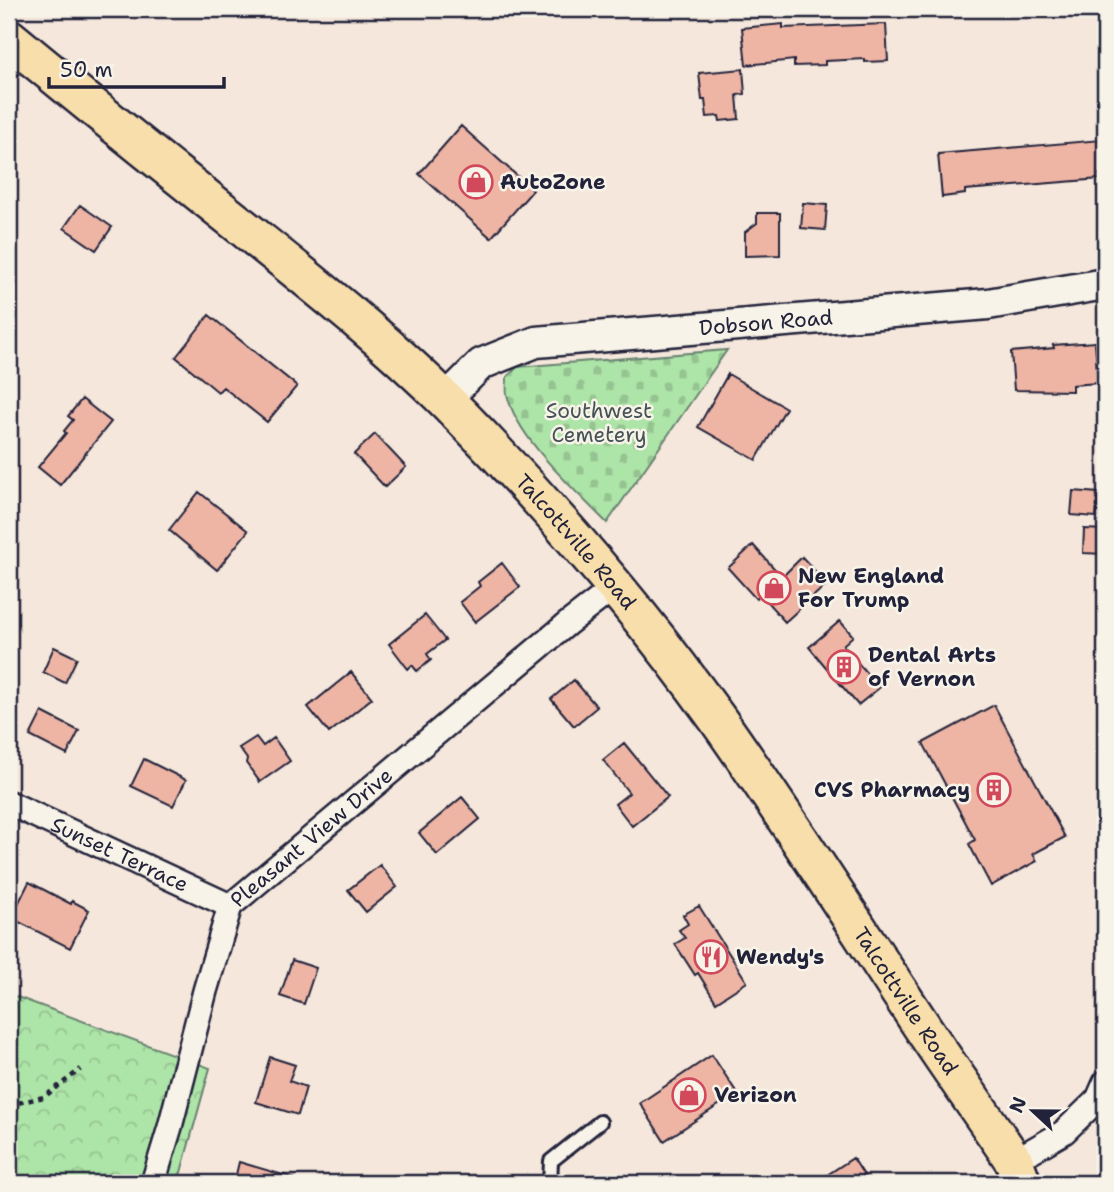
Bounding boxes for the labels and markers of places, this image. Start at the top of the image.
shop icon: AutoZone [457,163,495,201]
place label: AutoZone [500,168,605,196]
place label: New England For Trump [798,562,944,614]
shop icon: New England For Trump [755,569,793,607]
place label: Dental Arts of Vernon [868,641,996,693]
building icon: Dental Arts of Vernon [825,648,863,686]
building icon: CVS Pharmacy [975,771,1013,809]
place label: CVS Pharmacy [814,776,970,804]
restaurant icon: Wendy's [692,938,730,976]
place label: Wendy's [736,943,824,971]
shop icon: Verizon [670,1076,708,1114]
place label: Verizon [714,1081,797,1109]

